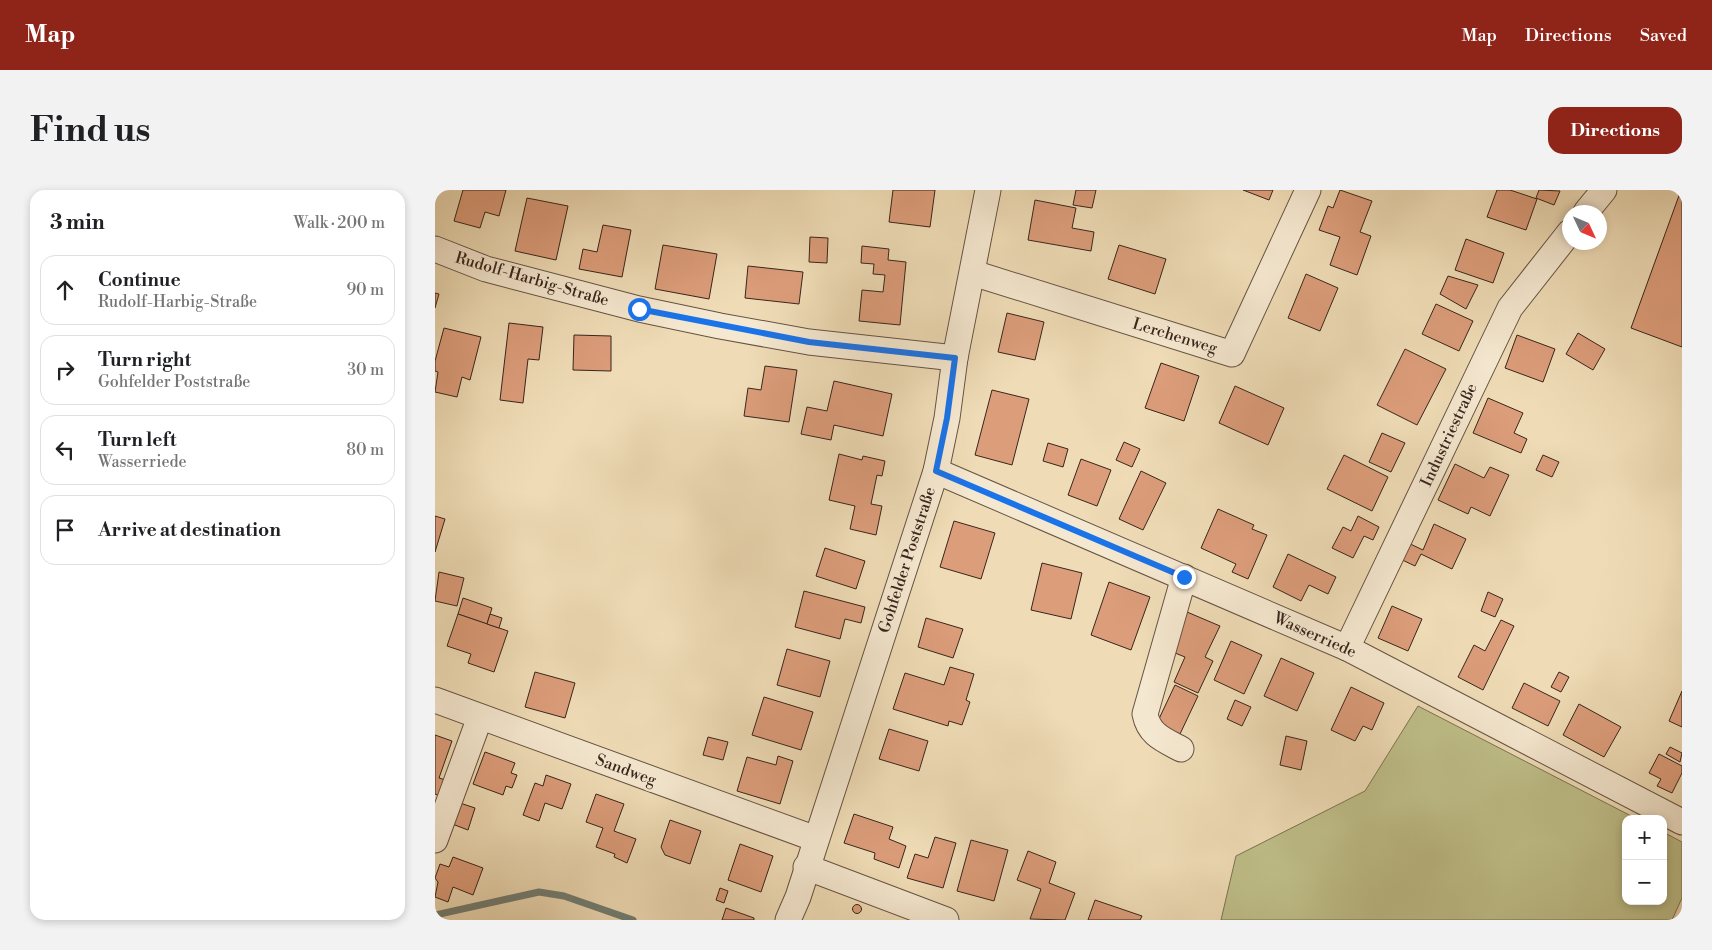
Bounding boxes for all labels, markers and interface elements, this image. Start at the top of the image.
text: Map [25,20,75,50]
text: Map [1461,24,1497,47]
text: Directions [1525,24,1612,47]
text: Saved [1640,24,1687,47]
button: Directions [1548,107,1682,154]
text: Find us [30,109,150,152]
north arrow [1562,205,1607,250]
text: 3 min [50,210,105,236]
text: Walk · 200 m [293,213,385,233]
street label: Rudolf-Harbig-Straße [453,247,611,311]
text: Continue [98,268,181,292]
icon: ahead [51,276,79,304]
text: 90 m [346,280,384,300]
text: Rudolf-Harbig-Straße [98,292,257,312]
route start [628,298,651,321]
street label: Lerchenweg [1130,314,1221,359]
text: Turn right [98,348,191,372]
icon: right [51,356,79,384]
text: 30 m [347,360,384,380]
text: Gohfelder Poststraße [98,372,250,392]
street label: Industriestraße [1416,380,1482,490]
text: Turn left [98,428,177,452]
icon: left [51,436,79,464]
text: 80 m [346,440,384,460]
text: Wasserriede [98,452,187,472]
street label: Gohfelder Poststraße [874,484,940,636]
icon: arrive [51,516,79,544]
text: Arrive at destination [98,518,281,542]
route end [1173,566,1196,589]
street label: Wasserriede [1270,607,1360,662]
street label: Sandweg [593,750,660,790]
map controls [1622,815,1667,905]
button: + [1622,815,1667,860]
button: − [1622,860,1667,905]

